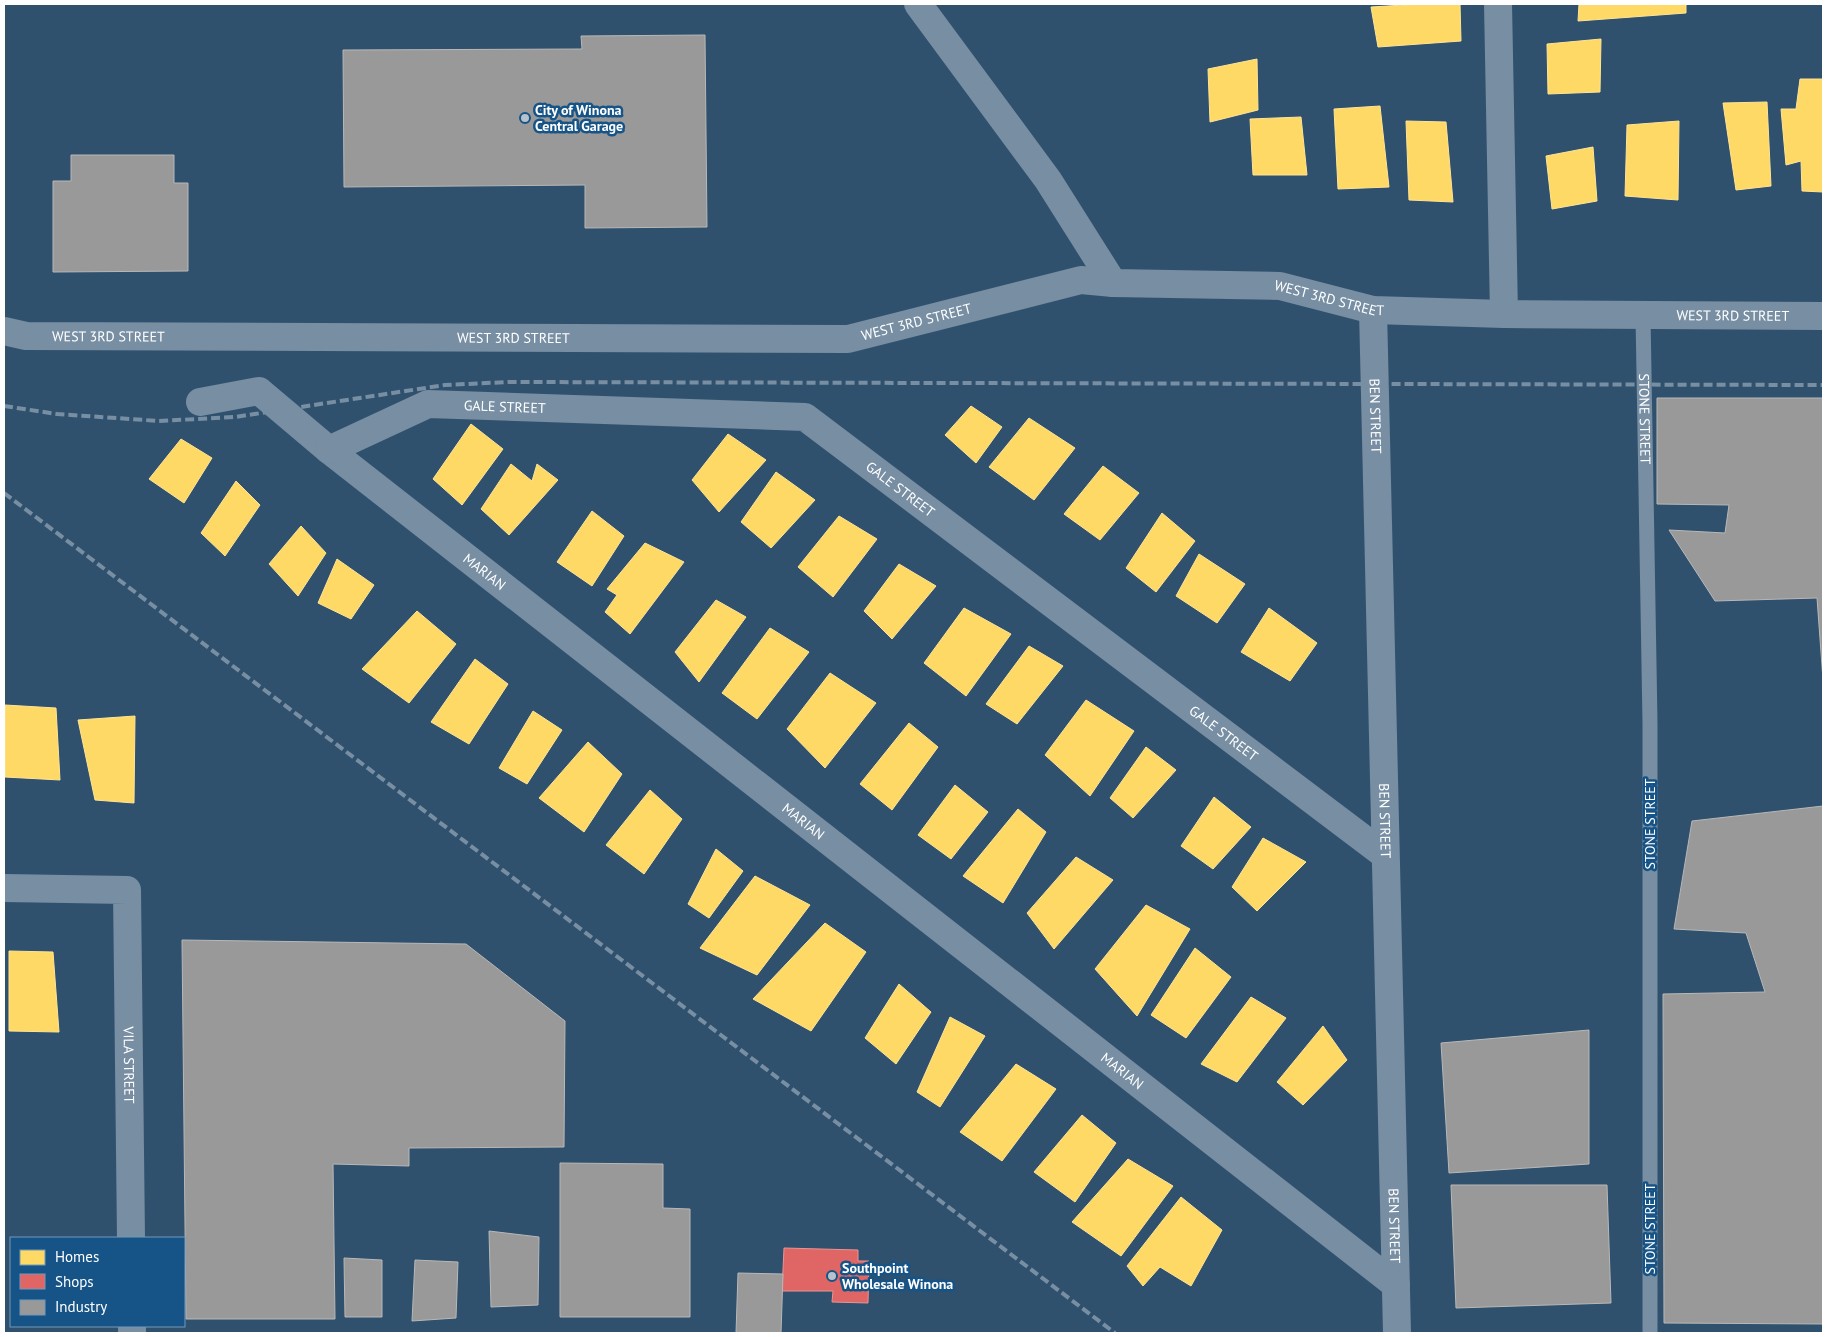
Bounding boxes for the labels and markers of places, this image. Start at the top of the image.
place label: City of Winona Central Garage [535,101,623,135]
marker: City of Winona Central Garage [519,112,531,124]
place label: Southpoint Wholesale Winona [842,1259,953,1293]
marker: Southpoint Wholesale Winona [826,1270,838,1282]

